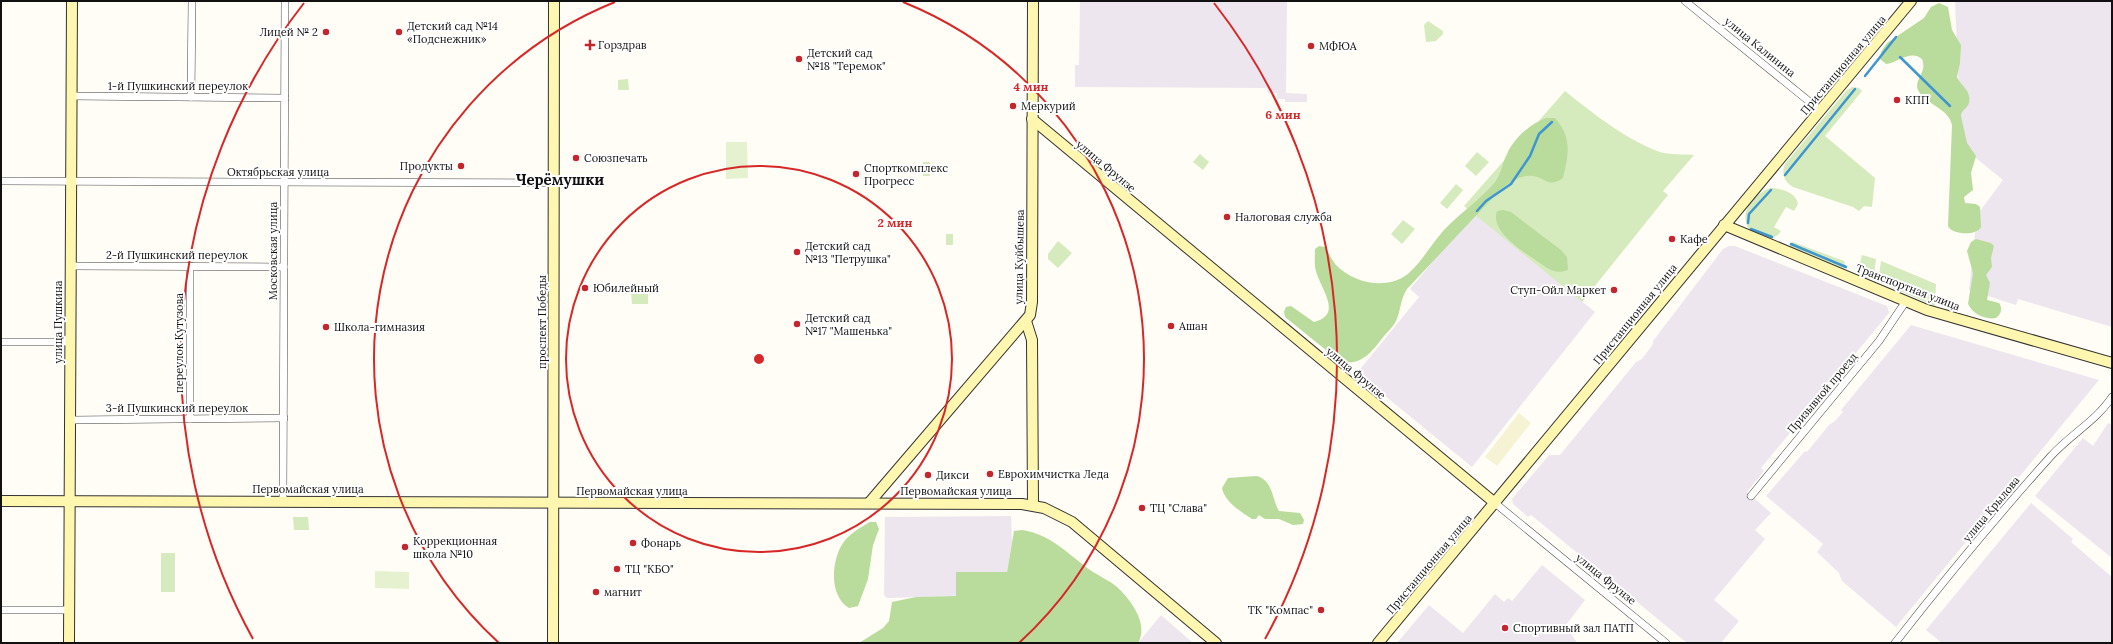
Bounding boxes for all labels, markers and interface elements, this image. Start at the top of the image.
street label: Пристанционная улица [1797,12,1889,118]
street label: улица Калинина [1722,14,1799,80]
place label: Детский сад №14 «Подснежник» [407,19,498,46]
place label: Лицей № 2 [259,25,318,39]
marker: Лицей № 2 [321,27,331,37]
marker: Детский сад №14 «Подснежник» [394,27,404,37]
place label: Горздрав [598,38,647,52]
place label: МФЮА [1319,39,1358,53]
marker: Горздрав [585,40,595,50]
marker: МФЮА [1306,41,1316,51]
place label: Детский сад №18 "Теремок" [807,46,886,73]
marker: Детский сад №18 "Теремок" [794,54,804,64]
street label: 1-й Пушкинский переулок [108,79,248,93]
text: 4 мин [1013,79,1049,94]
place label: КПП [1905,93,1929,107]
marker: КПП [1892,95,1902,105]
place label: Меркурий [1021,99,1076,113]
marker: Меркурий [1008,101,1018,111]
text: 6 мин [1265,107,1301,122]
street label: улица Фрунзе [1073,137,1139,195]
place label: Союзпечать [584,151,648,165]
marker: Союзпечать [571,153,581,163]
place label: Продукты [400,159,453,173]
marker: Продукты [456,161,466,171]
place label: Спорткомплекс Прогресс [864,161,948,188]
street label: Октябрьская улица [227,165,329,179]
marker: Спорткомплекс Прогресс [851,169,861,179]
district label: Черёмушки [516,170,604,189]
street label: Московская улица [266,202,280,300]
street label: улица Куйбышева [1011,209,1027,305]
place label: Налоговая служба [1235,210,1332,224]
marker: Налоговая служба [1222,212,1232,222]
text: 2 мин [877,215,913,230]
place label: Кафе [1680,232,1708,246]
marker: Кафе [1667,234,1677,244]
place label: Детский сад №13 "Петрушка" [805,239,891,266]
marker: Детский сад №13 "Петрушка" [792,247,802,257]
street label: 2-й Пушкинский переулок [106,248,248,262]
street label: Пристанционная улица [1590,261,1680,367]
street label: Транспортная улица [1854,261,1962,313]
street label: проспект Победы [535,275,549,369]
street label: улица Пушкина [51,280,65,363]
place label: Юбилейный [593,281,659,295]
marker: Юбилейный [580,283,590,293]
place label: Ступ-Ойл Маркет [1510,283,1607,297]
marker: Ступ-Ойл Маркет [1609,285,1619,295]
street label: переулок Кутузова [172,293,186,393]
place label: Детский сад №17 "Машенька" [805,311,892,338]
marker: Детский сад №17 "Машенька" [792,319,802,329]
place label: Ашан [1178,319,1208,333]
place label: Школа-гимназия [334,320,425,334]
marker: Ашан [1166,321,1176,331]
marker: Школа-гимназия [321,322,331,332]
street label: улица Фрунзе [1323,344,1389,402]
street label: Призывной проезд [1784,349,1860,436]
centre of rings [752,352,766,366]
street label: 3-й Пушкинский переулок [106,401,248,415]
place label: Еврохимчистка Леда [998,467,1109,481]
place label: Дикси [936,468,969,482]
marker: Еврохимчистка Леда [985,469,995,479]
marker: Дикси [923,470,933,480]
street label: улица Крылова [1960,473,2023,545]
street label: Первомайская улица [252,482,364,496]
street label: Первомайская улица [576,484,688,498]
street label: Первомайская улица [900,484,1012,498]
place label: ТЦ "Слава" [1150,501,1207,515]
marker: ТЦ "Слава" [1137,503,1147,513]
street label: Пристанционная улица [1383,511,1475,617]
place label: Коррекционная школа №10 [413,534,497,561]
place label: Фонарь [641,536,681,550]
marker: Фонарь [628,538,638,548]
marker: Коррекционная школа №10 [400,542,410,552]
street label: улица Фрунзе [1573,550,1639,608]
place label: ТЦ "КБО" [625,562,674,576]
marker: ТЦ "КБО" [612,564,622,574]
place label: магнит [604,585,642,599]
marker: магнит [591,587,601,597]
place label: ТК "Компас" [1248,603,1313,617]
marker: ТК "Компас" [1316,605,1326,615]
place label: Спортивный зал ПАТП [1513,621,1634,635]
marker: Спортивный зал ПАТП [1500,623,1510,633]

